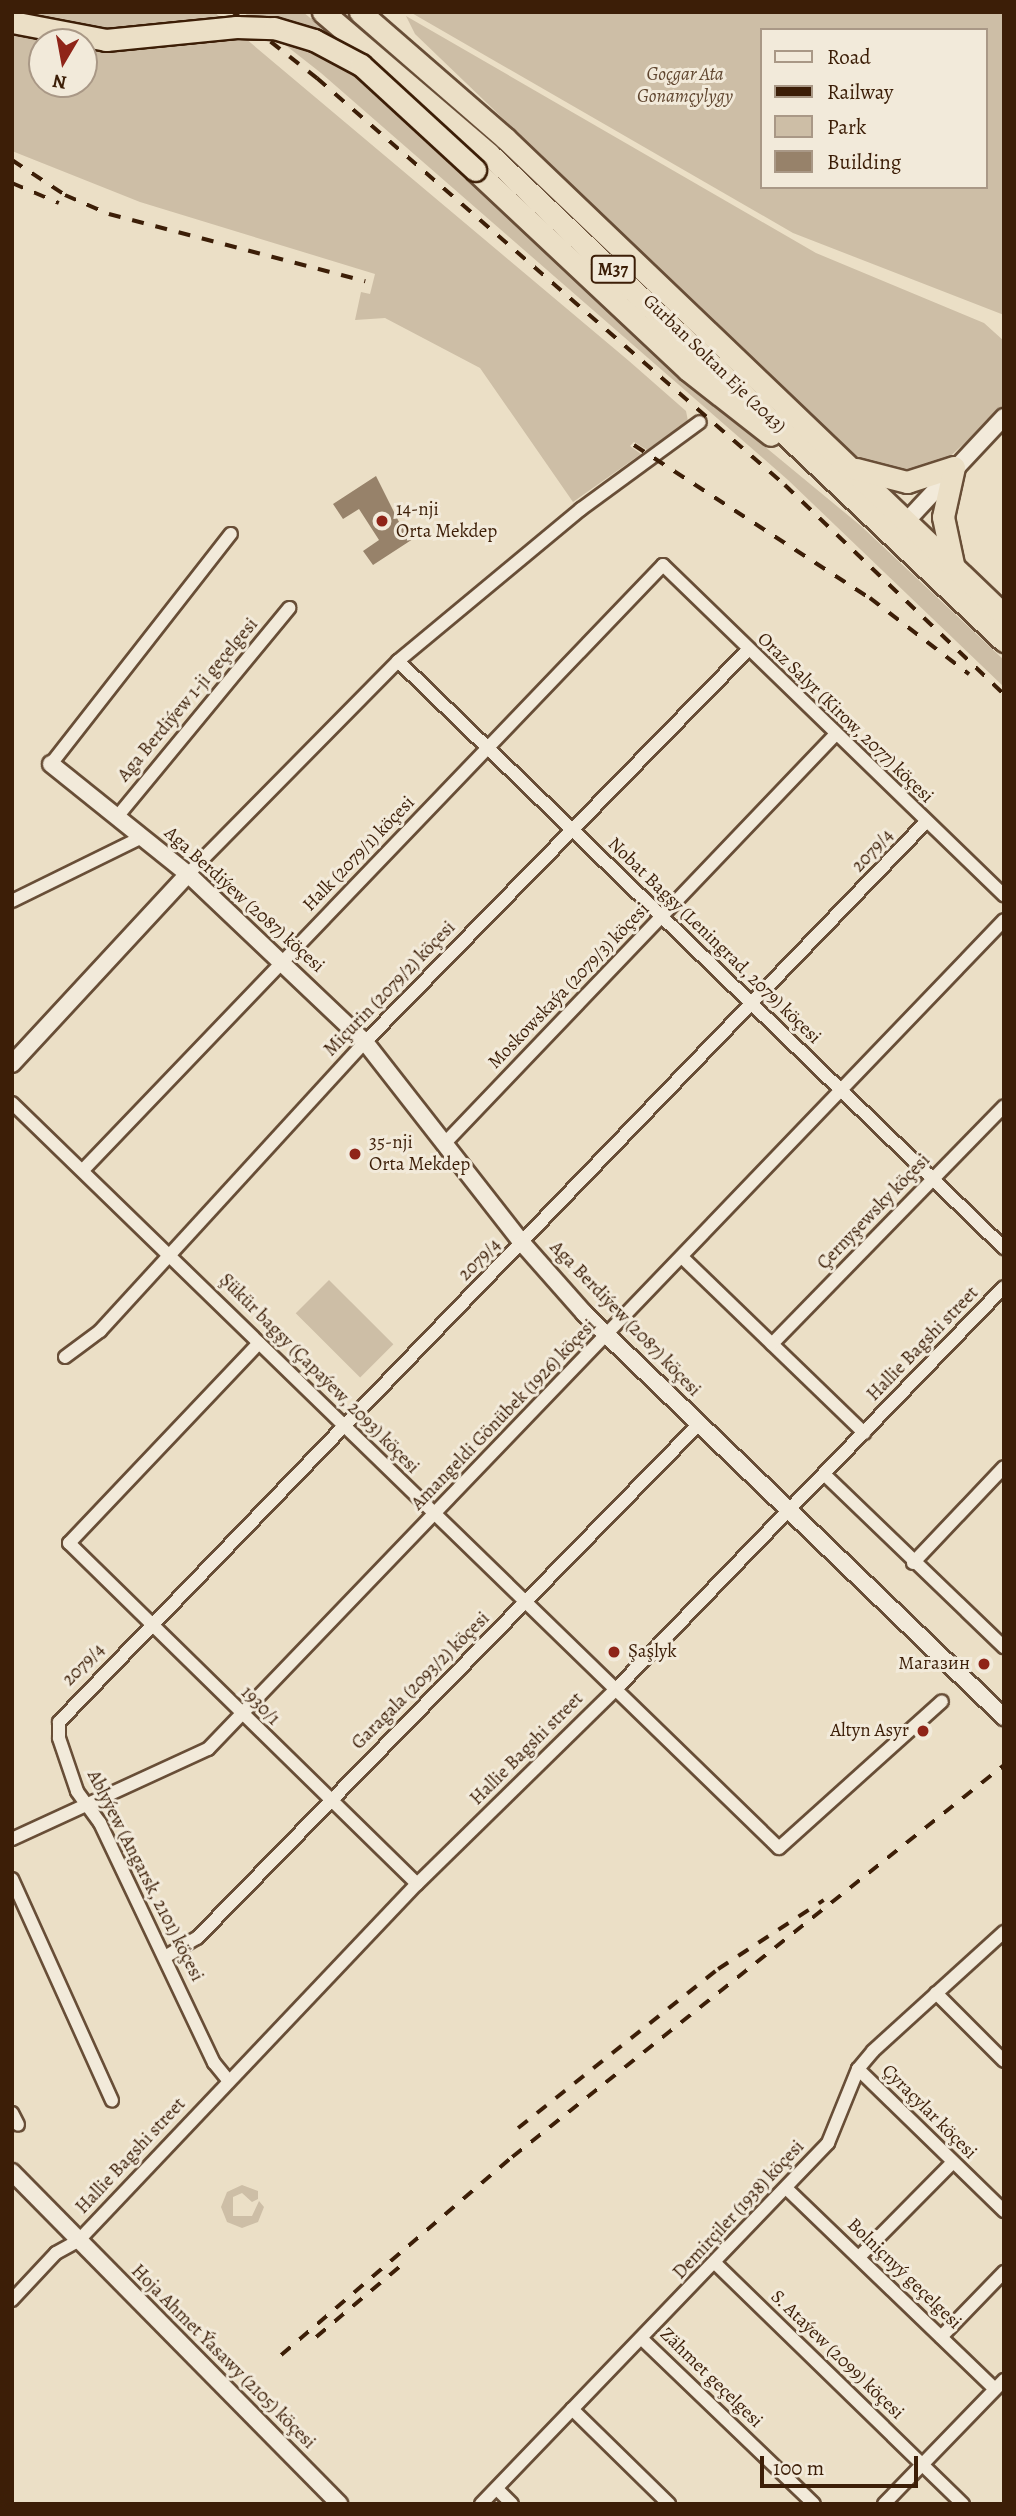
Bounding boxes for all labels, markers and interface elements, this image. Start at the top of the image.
north arrow [28,28,98,98]
legend [760,28,988,189]
text: Road [827,43,871,71]
park label: Goçgar Ata Gonamçylygy [637,64,733,108]
text: N [51,68,69,96]
text: Railway [827,78,893,106]
text: Park [827,113,866,141]
text: Building [827,148,901,176]
road number: M37 [590,255,636,284]
street label: Gurban Soltan Eje (2043) [638,290,790,438]
place label: 14-nji Orta Mekdep [396,499,497,543]
marker: 14-nji Orta Mekdep [374,513,390,529]
street label: Aga Berdiýew 1-ji geçelgesi [113,614,263,786]
street label: Oraz Salyr (Kirow, 2077) köçesi [752,628,938,808]
street label: Halk (2079/1) köçesi [298,792,420,916]
street label: Aga Berdiýew (2087) köçesi [159,822,329,978]
street label: 2079/4 [847,825,899,877]
street label: Nobat Bagşy (Leningrad, 2079) köçesi [603,833,825,1049]
street label: Moskowskaýa (2079/3) köçesi [484,898,654,1074]
street label: Miçurin (2079/2) köçesi [319,917,461,1061]
place label: 35-nji Orta Mekdep [369,1132,470,1176]
marker: 35-nji Orta Mekdep [347,1146,363,1162]
street label: Çernyşewsky köçesi [813,1149,935,1275]
street label: 2079/4 [454,1234,506,1286]
street label: Aga Berdiýew (2087) köçesi [545,1236,705,1402]
street label: Şükür bagşy (Çapaýew, 2093) köçesi [214,1269,424,1479]
street label: Hallie Bagshi street [862,1282,984,1406]
street label: Amangeldi Gönübek (1926) köçesi [407,1315,601,1515]
street label: Garagala (2093/2) köçesi [347,1607,495,1755]
street label: 2079/4 [58,1639,110,1691]
place label: Şaşlyk [628,1641,677,1663]
marker: Şaşlyk [606,1644,622,1660]
place label: Магазин [898,1653,970,1675]
marker: Магазин [976,1656,992,1672]
street label: 1930/1 [236,1682,284,1730]
street label: Hallie Bagshi street [466,1688,588,1810]
place label: Altyn Asyr [830,1720,909,1742]
marker: Altyn Asyr [915,1723,931,1739]
street label: Ablyýew (Angarsk, 2101) köçesi [82,1766,208,1986]
street label: Çyraçylar köçesi [877,2060,981,2164]
street label: Hallie Bagshi street [71,2093,191,2219]
street label: Demirçiler (1938) köçesi [669,2136,809,2284]
street label: Bolniçnyý geçelgesi [842,2214,966,2334]
street label: Hoja Ahmet Ýasawy (2105) köçesi [126,2260,320,2454]
street label: S. Ataýew (2099) köçesi [766,2285,908,2425]
street label: Zähmet geçelgesi [655,2323,767,2433]
scale bar [764,2442,922,2486]
text: 100 m [773,2454,824,2482]

